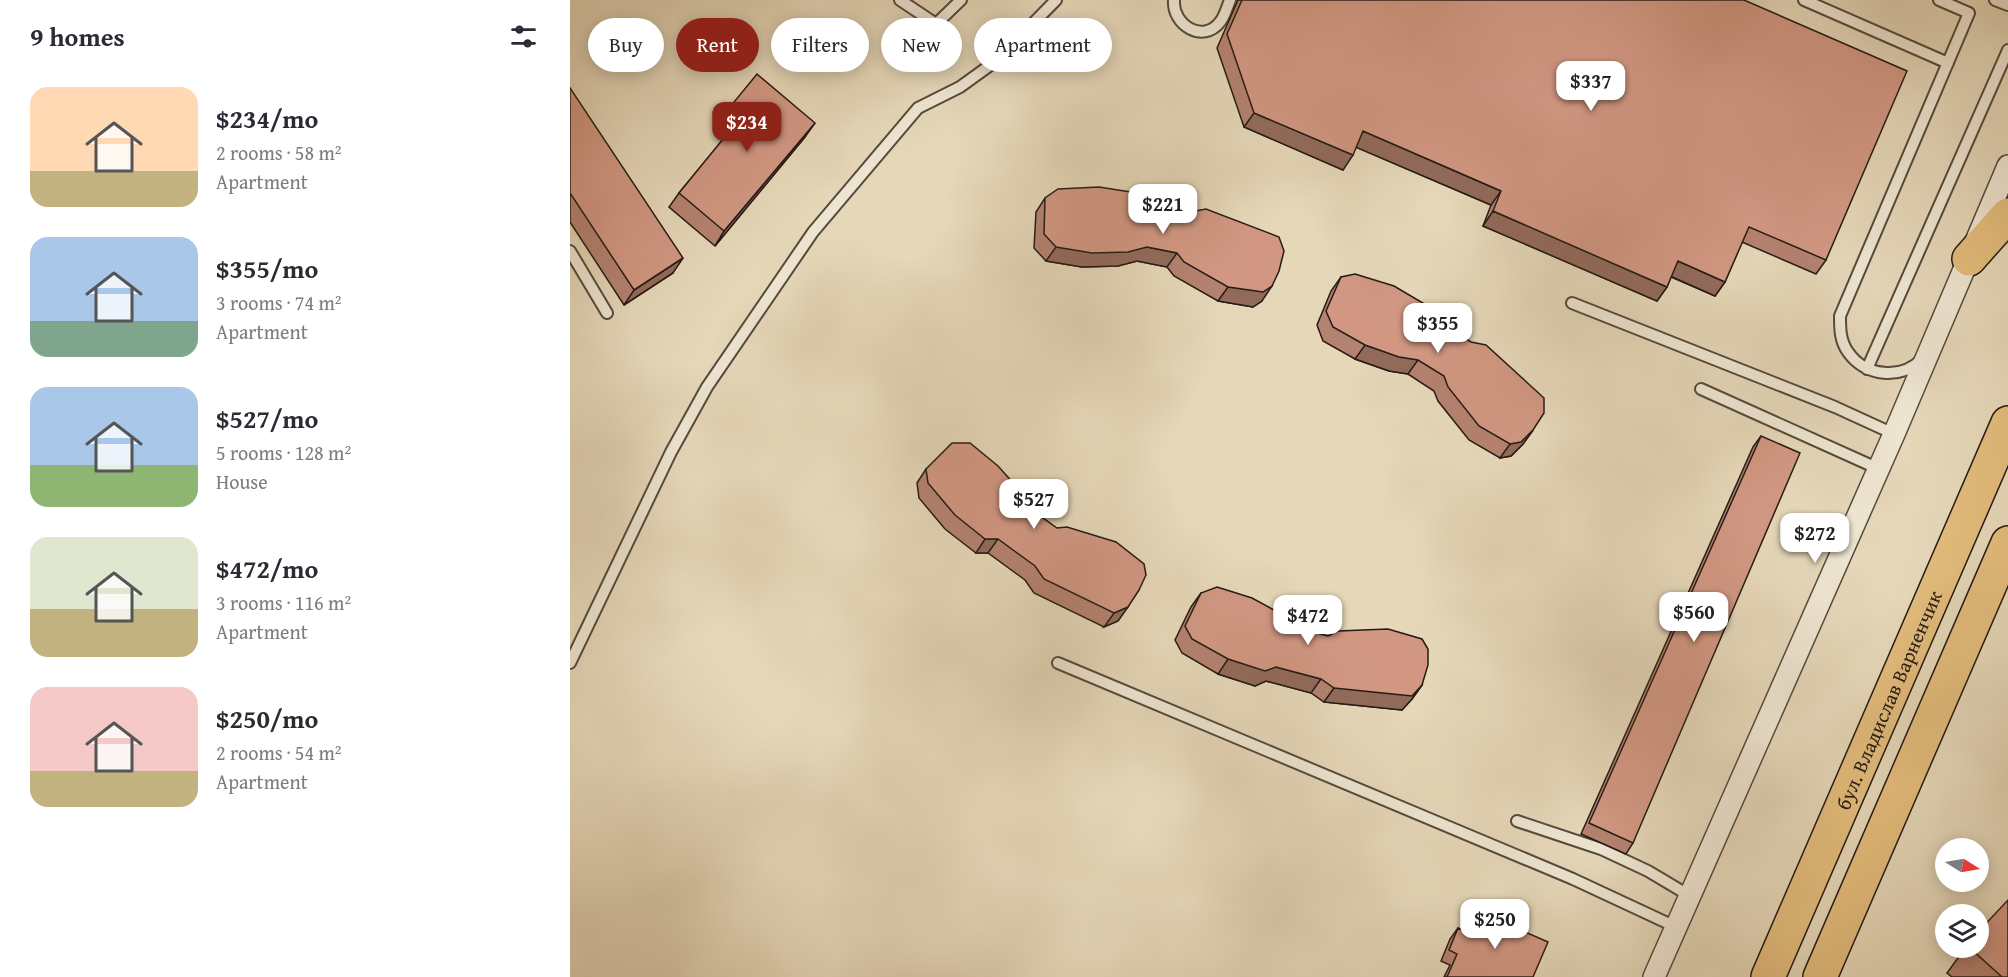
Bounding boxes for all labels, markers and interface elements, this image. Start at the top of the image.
text: 9 homes [30,17,125,56]
chip: Buy [588,18,664,72]
chip: Rent [676,18,759,72]
chip: Filters [771,18,869,72]
chip: New [881,18,962,72]
chip: Apartment [974,18,1112,72]
icon: filters [507,20,540,53]
pin: $337 [1555,61,1627,112]
text: $337 [1570,66,1612,95]
text: $234/mo [216,99,318,138]
pin: $234 [711,102,783,153]
text: $234 [726,107,768,136]
icon: home [78,111,150,183]
text: 2 rooms · 58 m² [216,138,342,167]
text: Apartment [216,167,308,196]
pin: $221 [1127,184,1199,235]
text: $221 [1142,189,1184,218]
text: $355/mo [216,249,318,288]
icon: home [78,261,150,333]
text: 3 rooms · 74 m² [216,288,342,317]
pin: $355 [1402,303,1474,354]
text: $355 [1417,308,1459,337]
text: Apartment [216,317,308,346]
text: $527/mo [216,399,318,438]
icon: home [78,411,150,483]
text: 5 rooms · 128 m² [216,438,351,467]
text: House [216,467,268,496]
pin: $527 [998,479,1070,530]
text: $527 [1013,484,1055,513]
pin: $272 [1779,513,1851,564]
text: $272 [1794,518,1836,547]
text: $472/mo [216,549,318,588]
icon: home [78,561,150,633]
street label: бул. Владислав Варненчик [1828,585,1949,814]
text: 3 rooms · 116 m² [216,588,351,617]
pin: $560 [1658,592,1730,643]
pin: $472 [1272,595,1344,646]
text: $560 [1673,597,1715,626]
text: $472 [1287,600,1329,629]
text: Apartment [216,617,308,646]
text: $250/mo [216,699,318,738]
icon: home [78,711,150,783]
text: 2 rooms · 54 m² [216,738,342,767]
text: Apartment [216,767,308,796]
north arrow [1935,838,1989,892]
map controls [1935,838,1989,958]
pin: $250 [1459,899,1531,950]
text: $250 [1474,904,1516,933]
button: layers [1935,904,1989,958]

